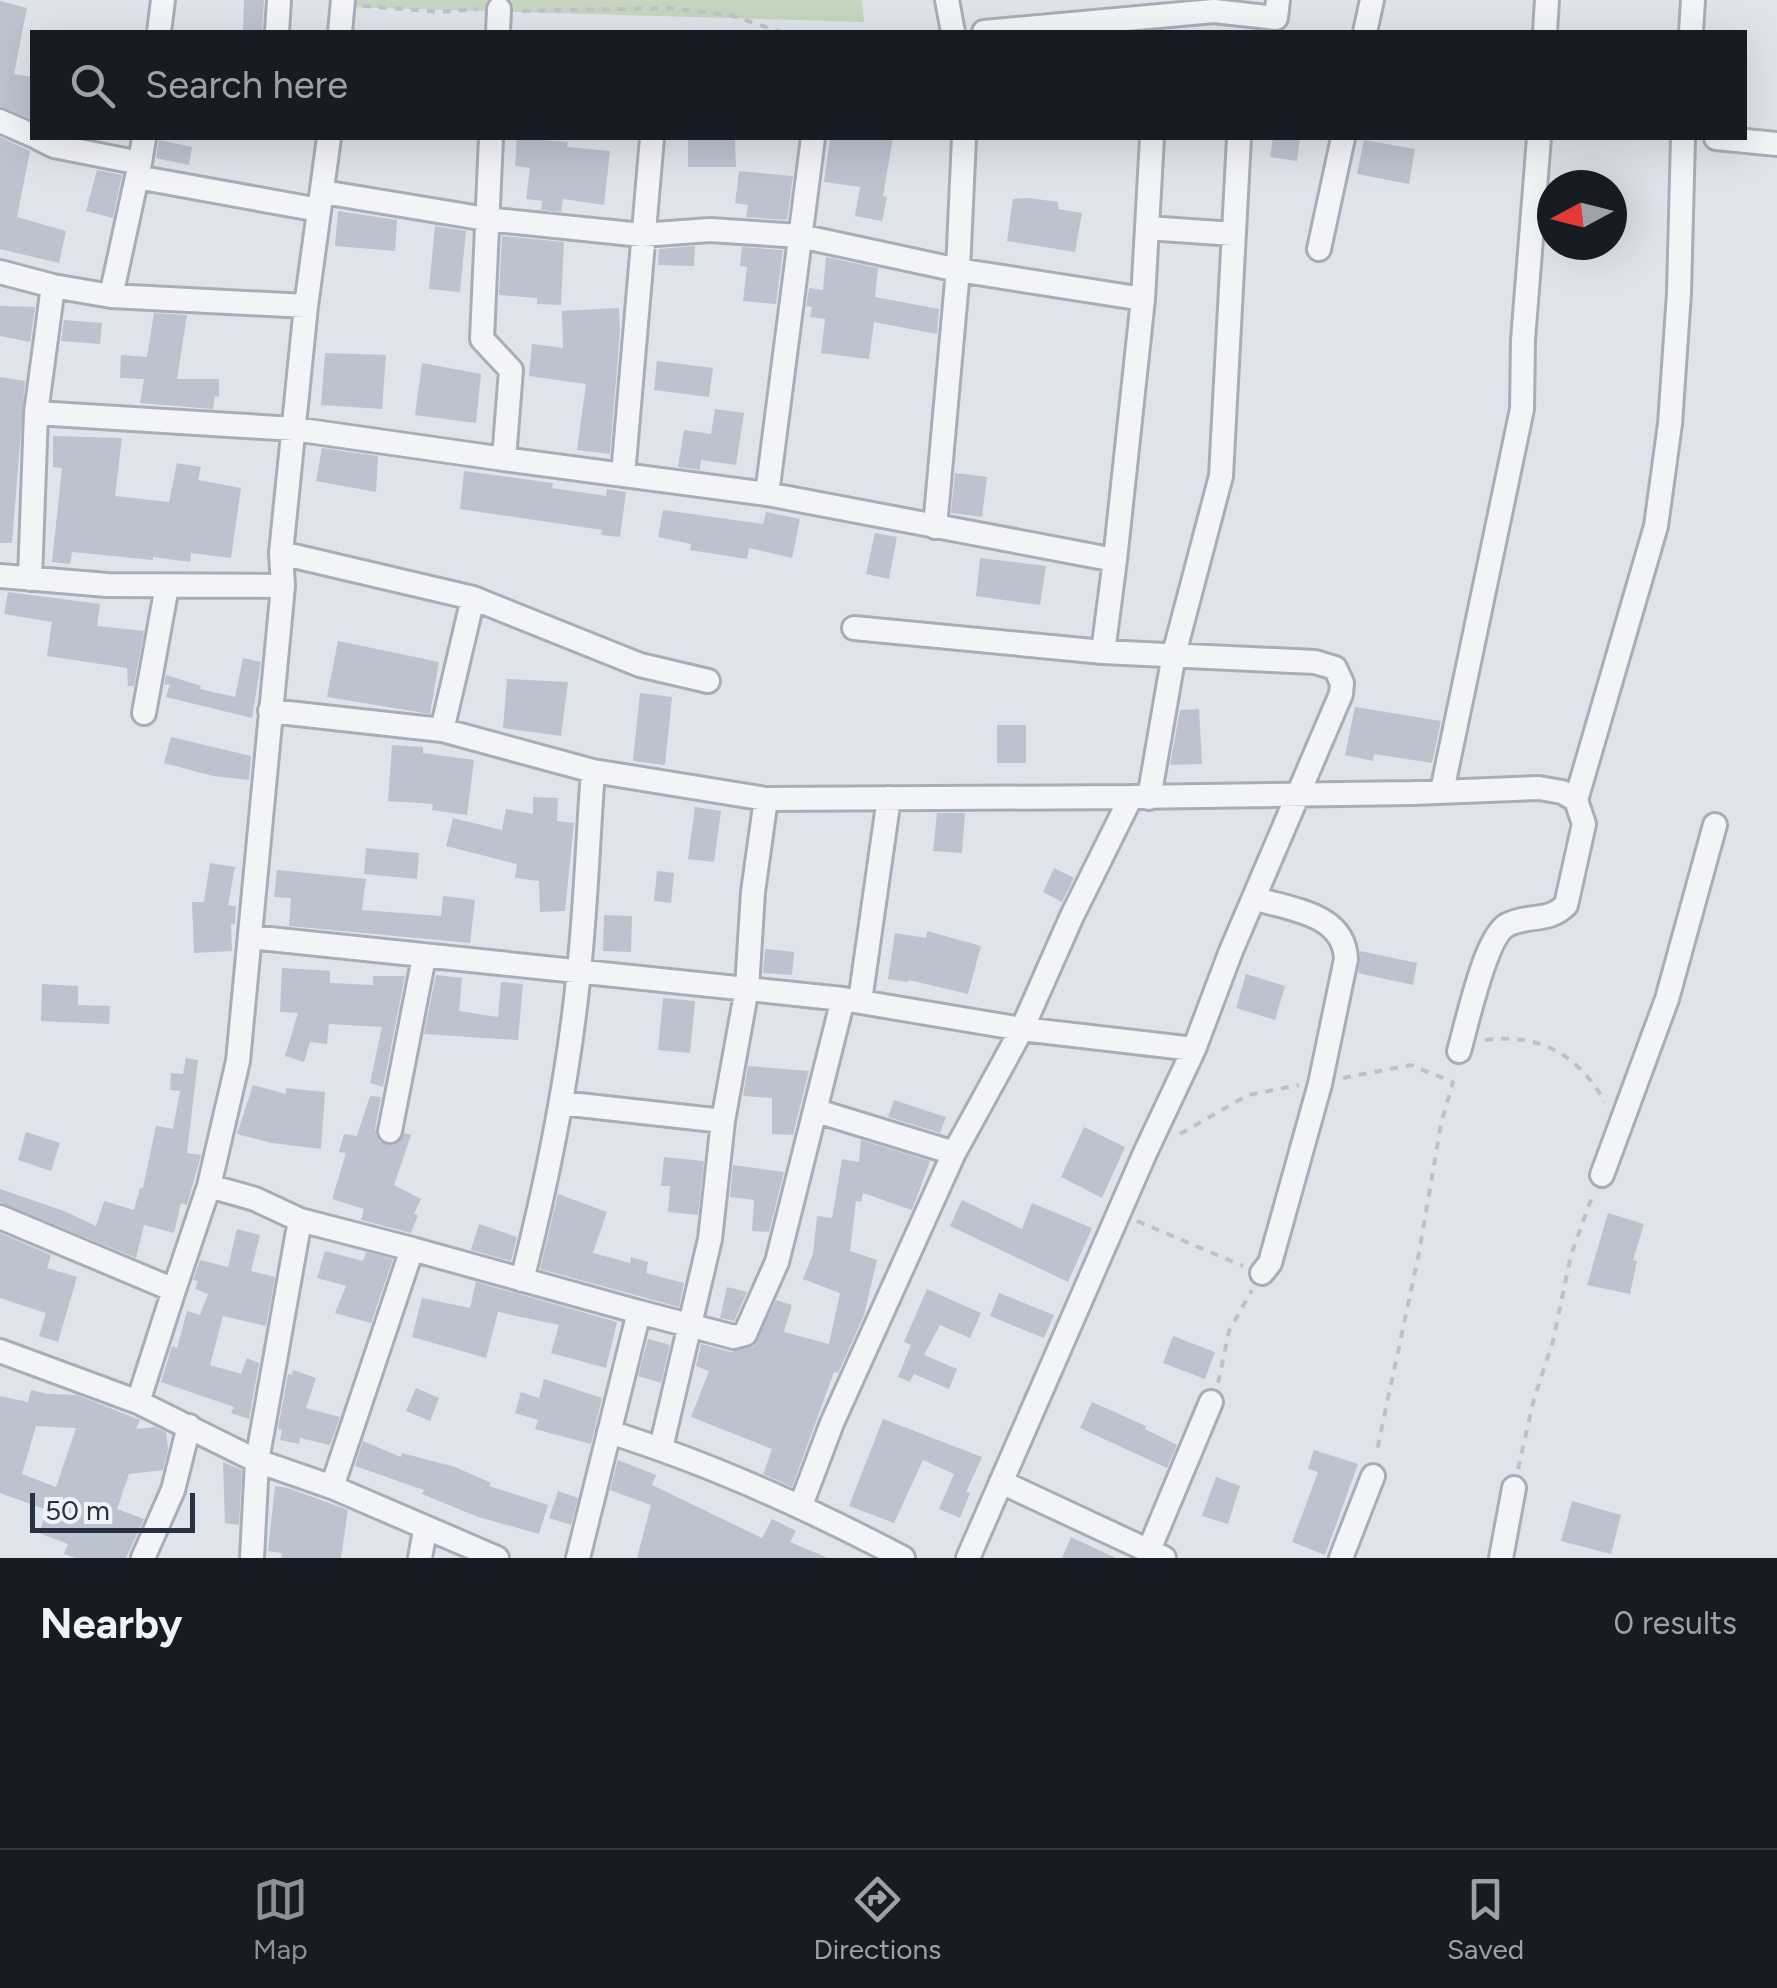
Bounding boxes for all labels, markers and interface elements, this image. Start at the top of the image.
search box [30,30,1747,140]
icon: search [65,58,120,113]
text: Search here [145,62,348,108]
north arrow [1537,170,1627,260]
scale bar [30,1488,195,1532]
text: 50 m [45,1493,110,1527]
text: Nearby [40,1598,182,1649]
text: 0 results [1613,1604,1737,1642]
tab: Map [253,1872,308,1966]
tab: Directions [814,1872,941,1966]
tab: Saved [1447,1872,1524,1966]

